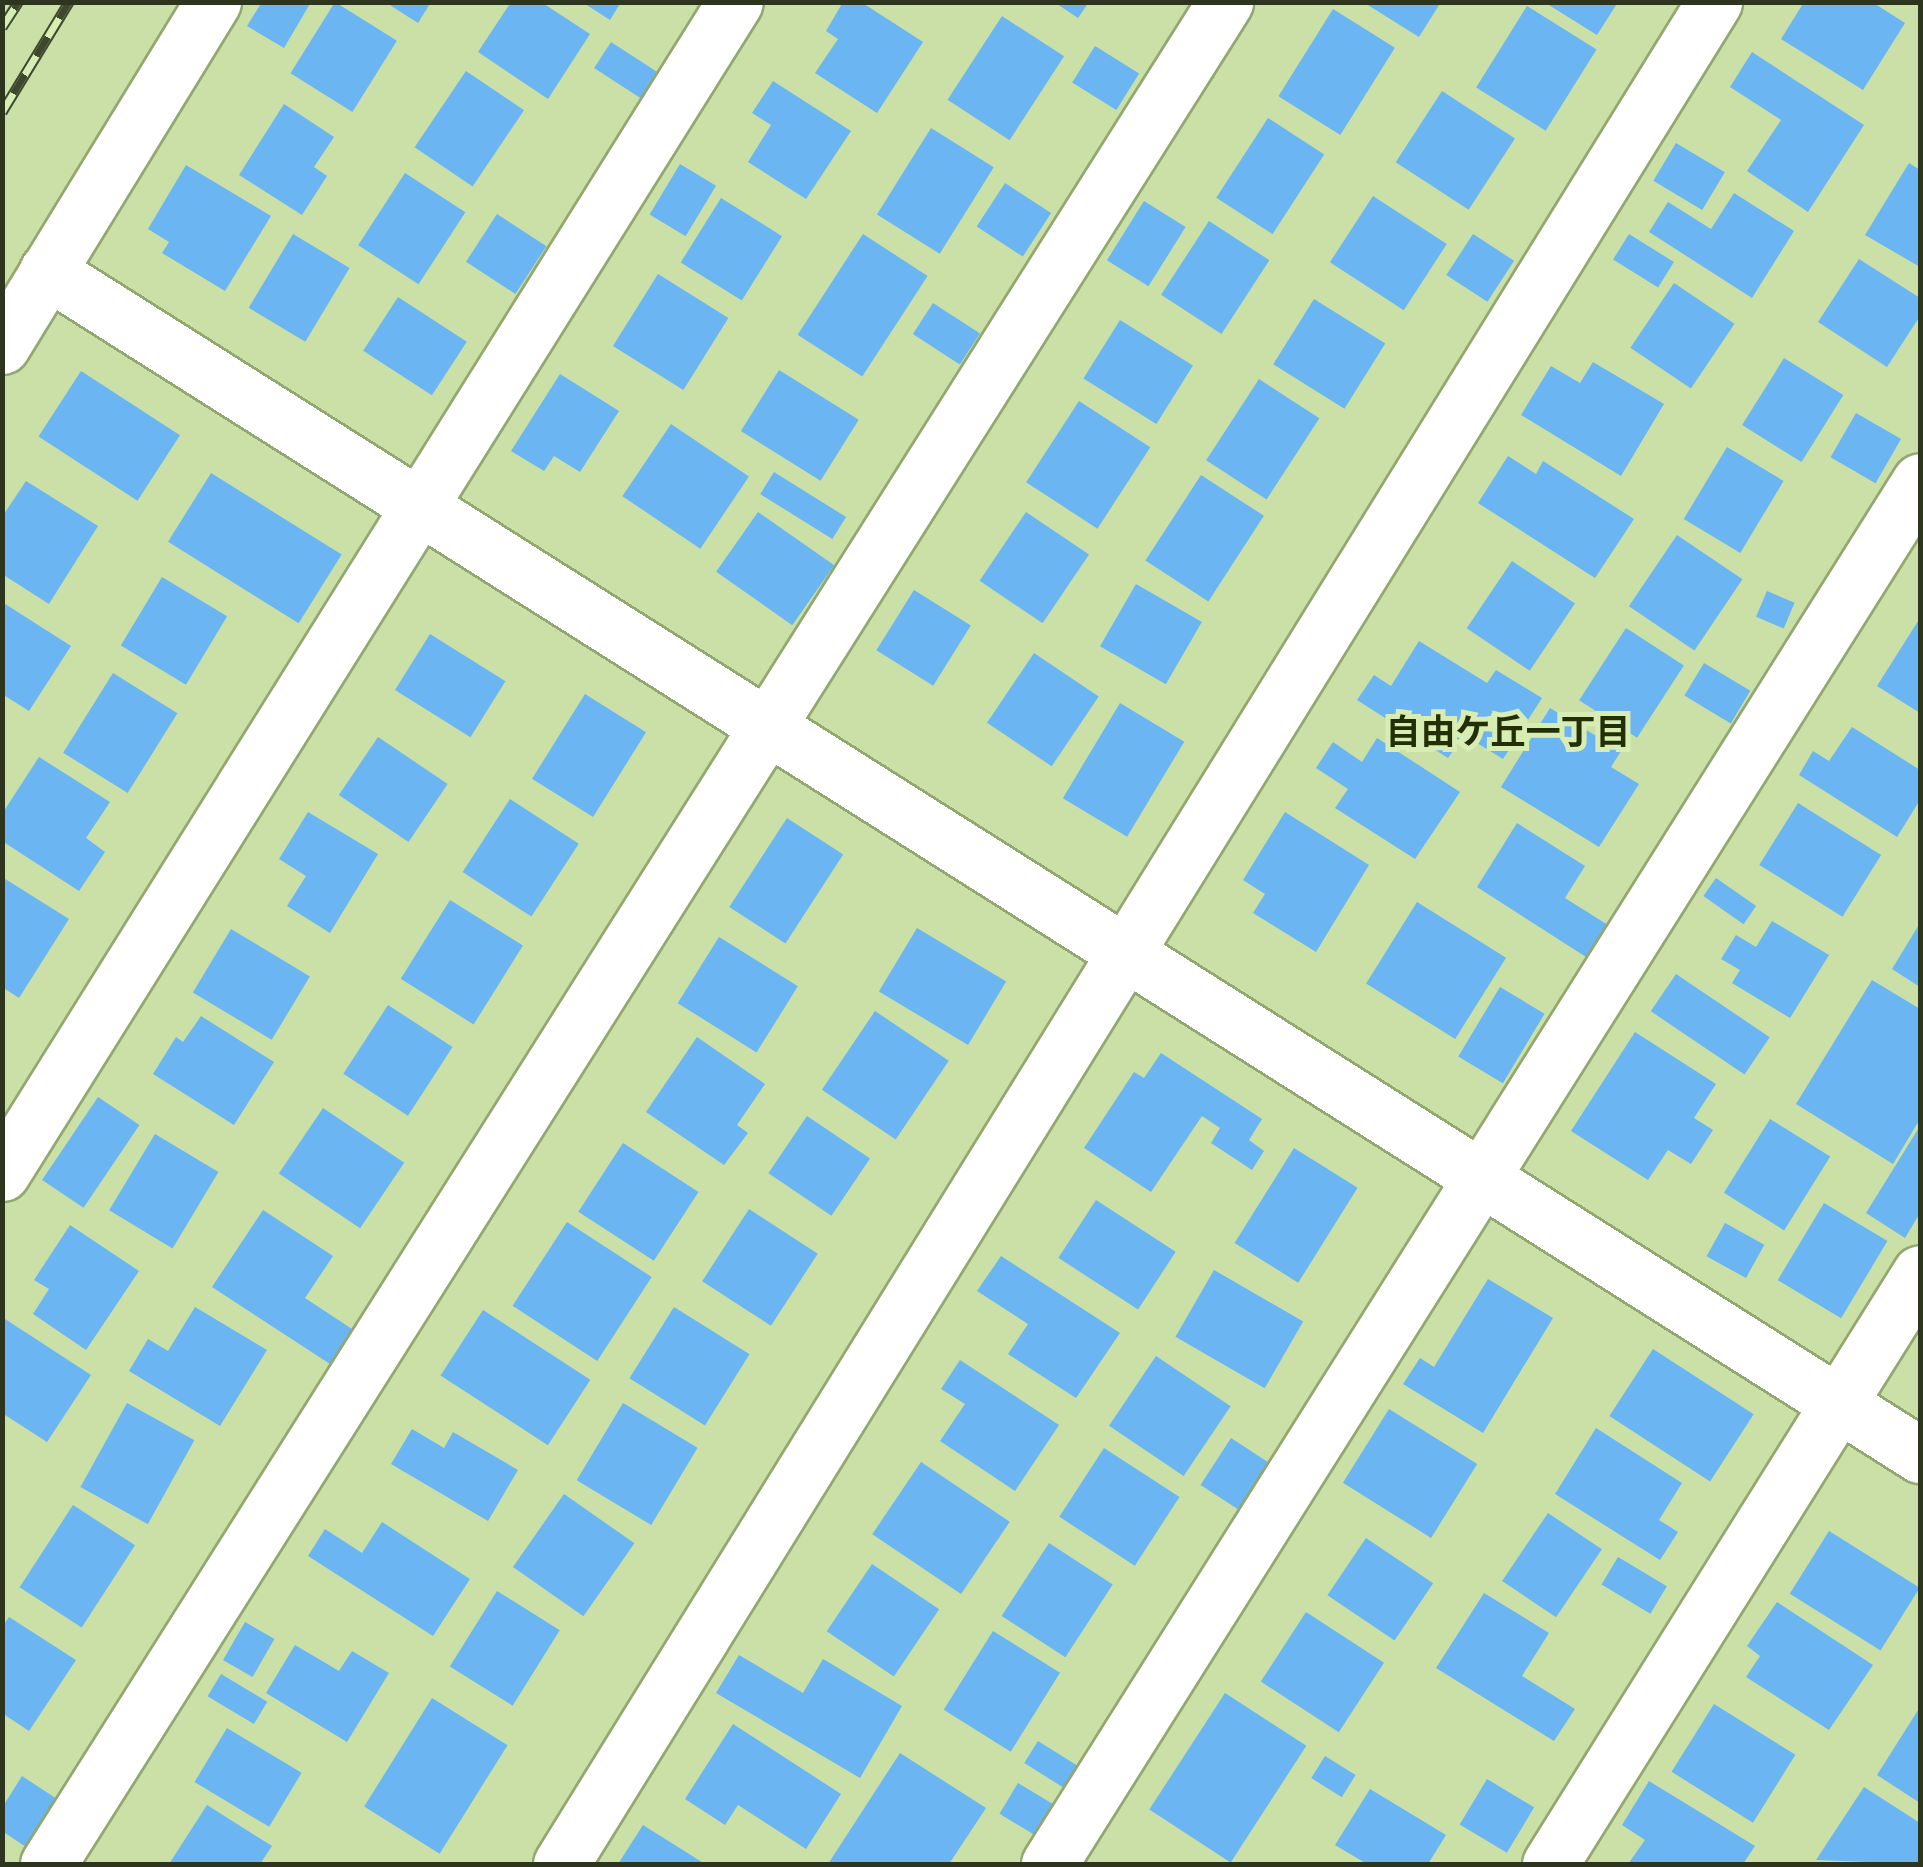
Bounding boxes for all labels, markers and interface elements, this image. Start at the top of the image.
district label: 自由ケ丘一丁目 [1386,711,1630,753]

